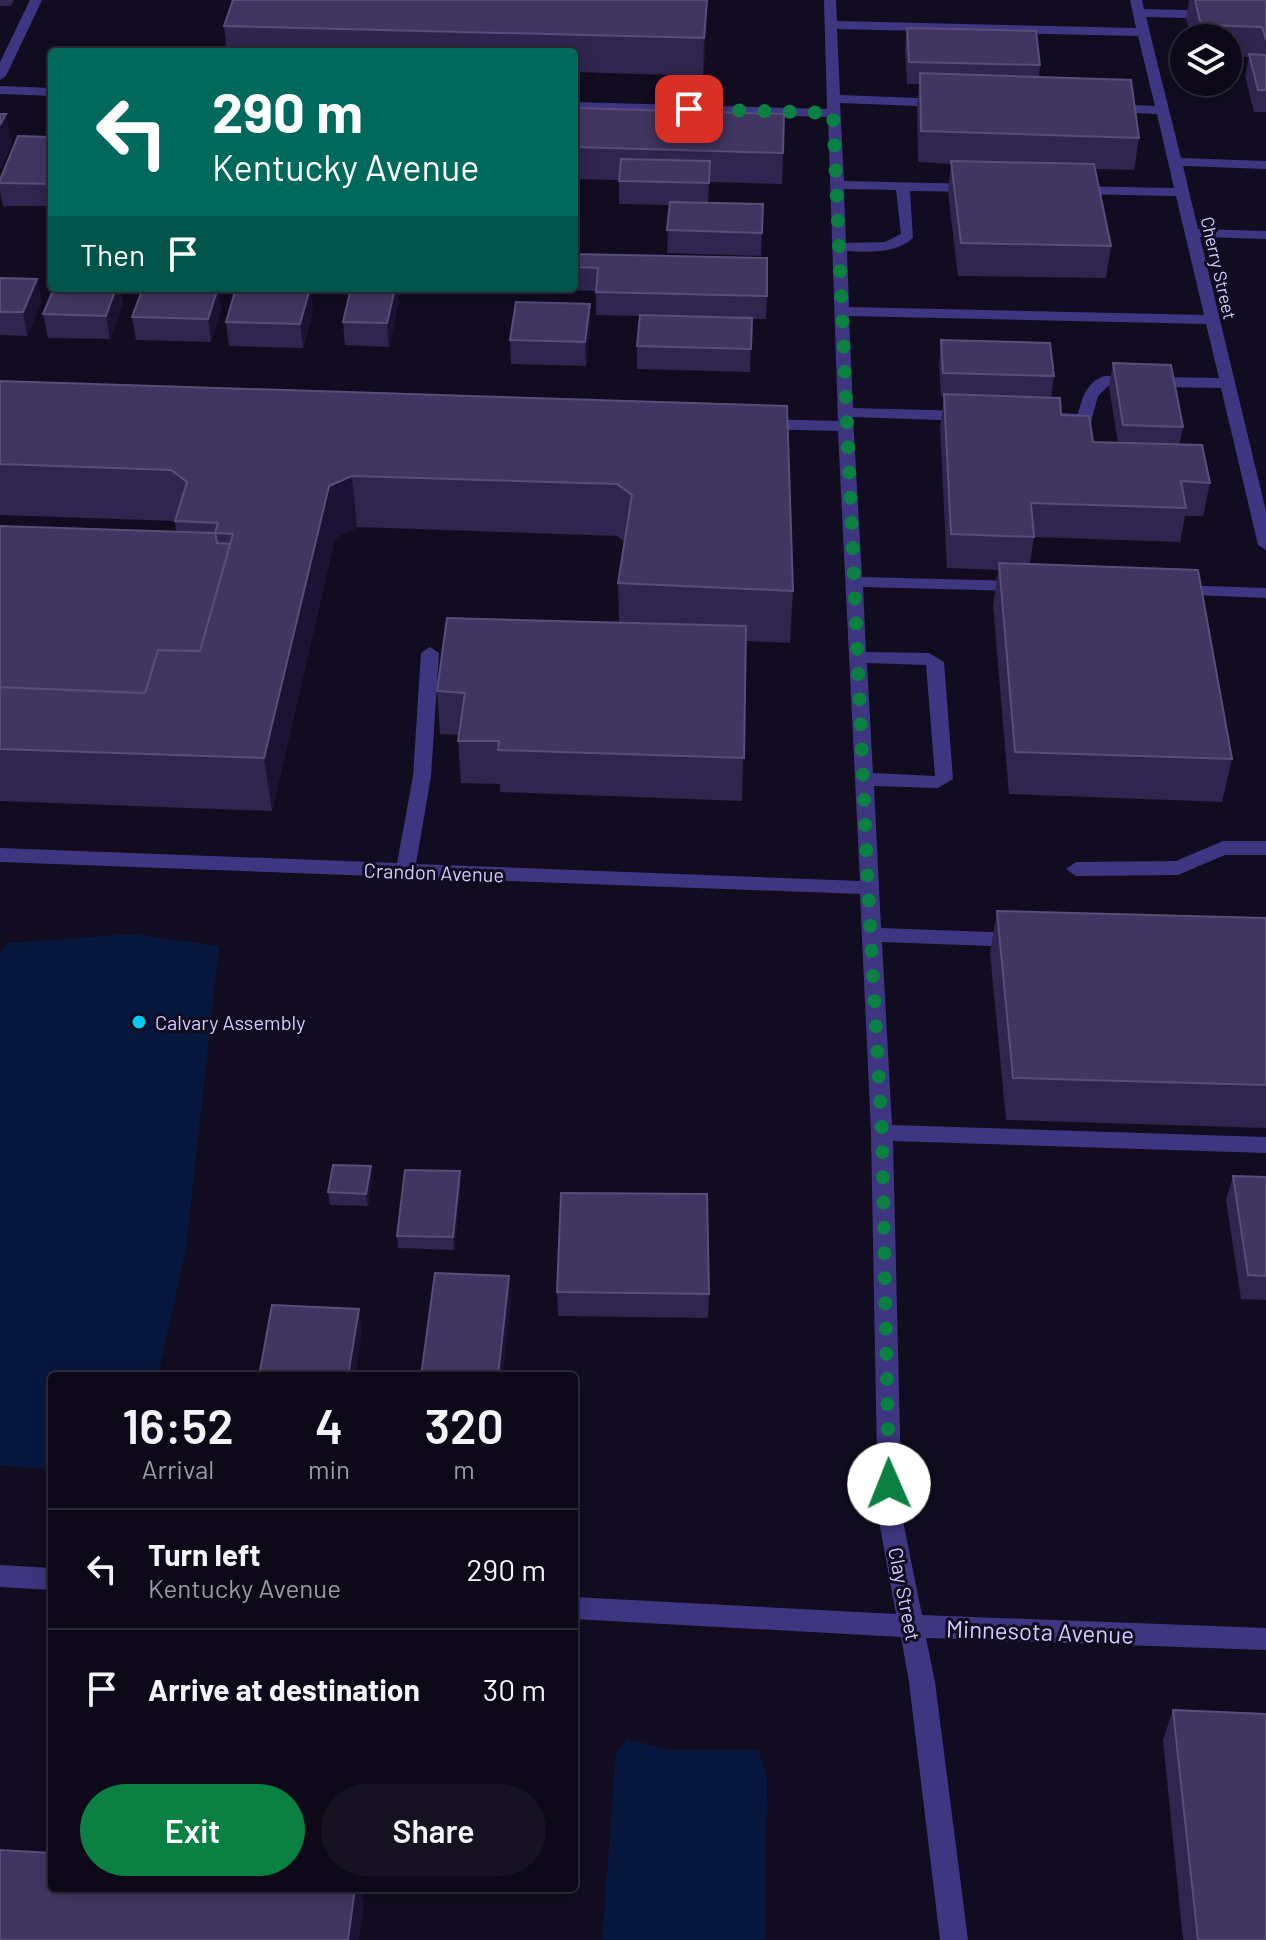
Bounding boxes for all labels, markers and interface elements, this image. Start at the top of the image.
map controls [1170,24,1242,96]
button: layers [1170,24,1242,96]
pin [655,75,723,143]
text: 290 m [212,77,363,144]
icon: left [80,80,184,184]
icon: arrive [667,87,711,131]
text: Kentucky Avenue [212,145,479,188]
street label: Cherry Street [1197,214,1241,322]
icon: arrive [161,232,205,276]
text: Then [80,236,145,272]
street label: Crandon Avenue [363,858,505,886]
place label: Calvary Assembly [155,1010,305,1034]
marker: Calvary Assembly [130,1013,148,1031]
text: 16:52 [122,1396,234,1454]
text: 4 [315,1396,343,1454]
text: 320 [424,1396,504,1454]
position arrow [847,1442,931,1526]
text: Arrival [142,1453,214,1484]
text: min [308,1453,350,1484]
text: m [453,1453,475,1484]
text: Turn left [148,1536,261,1572]
street label: Clay Street [884,1545,926,1643]
icon: left [80,1547,124,1591]
text: 290 m [467,1551,546,1587]
text: Kentucky Avenue [148,1572,341,1603]
street label: Minnesota Avenue [945,1613,1135,1649]
icon: arrive [80,1667,124,1711]
text: Arrive at destination [148,1671,420,1707]
text: 30 m [483,1671,546,1707]
button: Exit [80,1784,305,1876]
button: Share [321,1784,546,1876]

